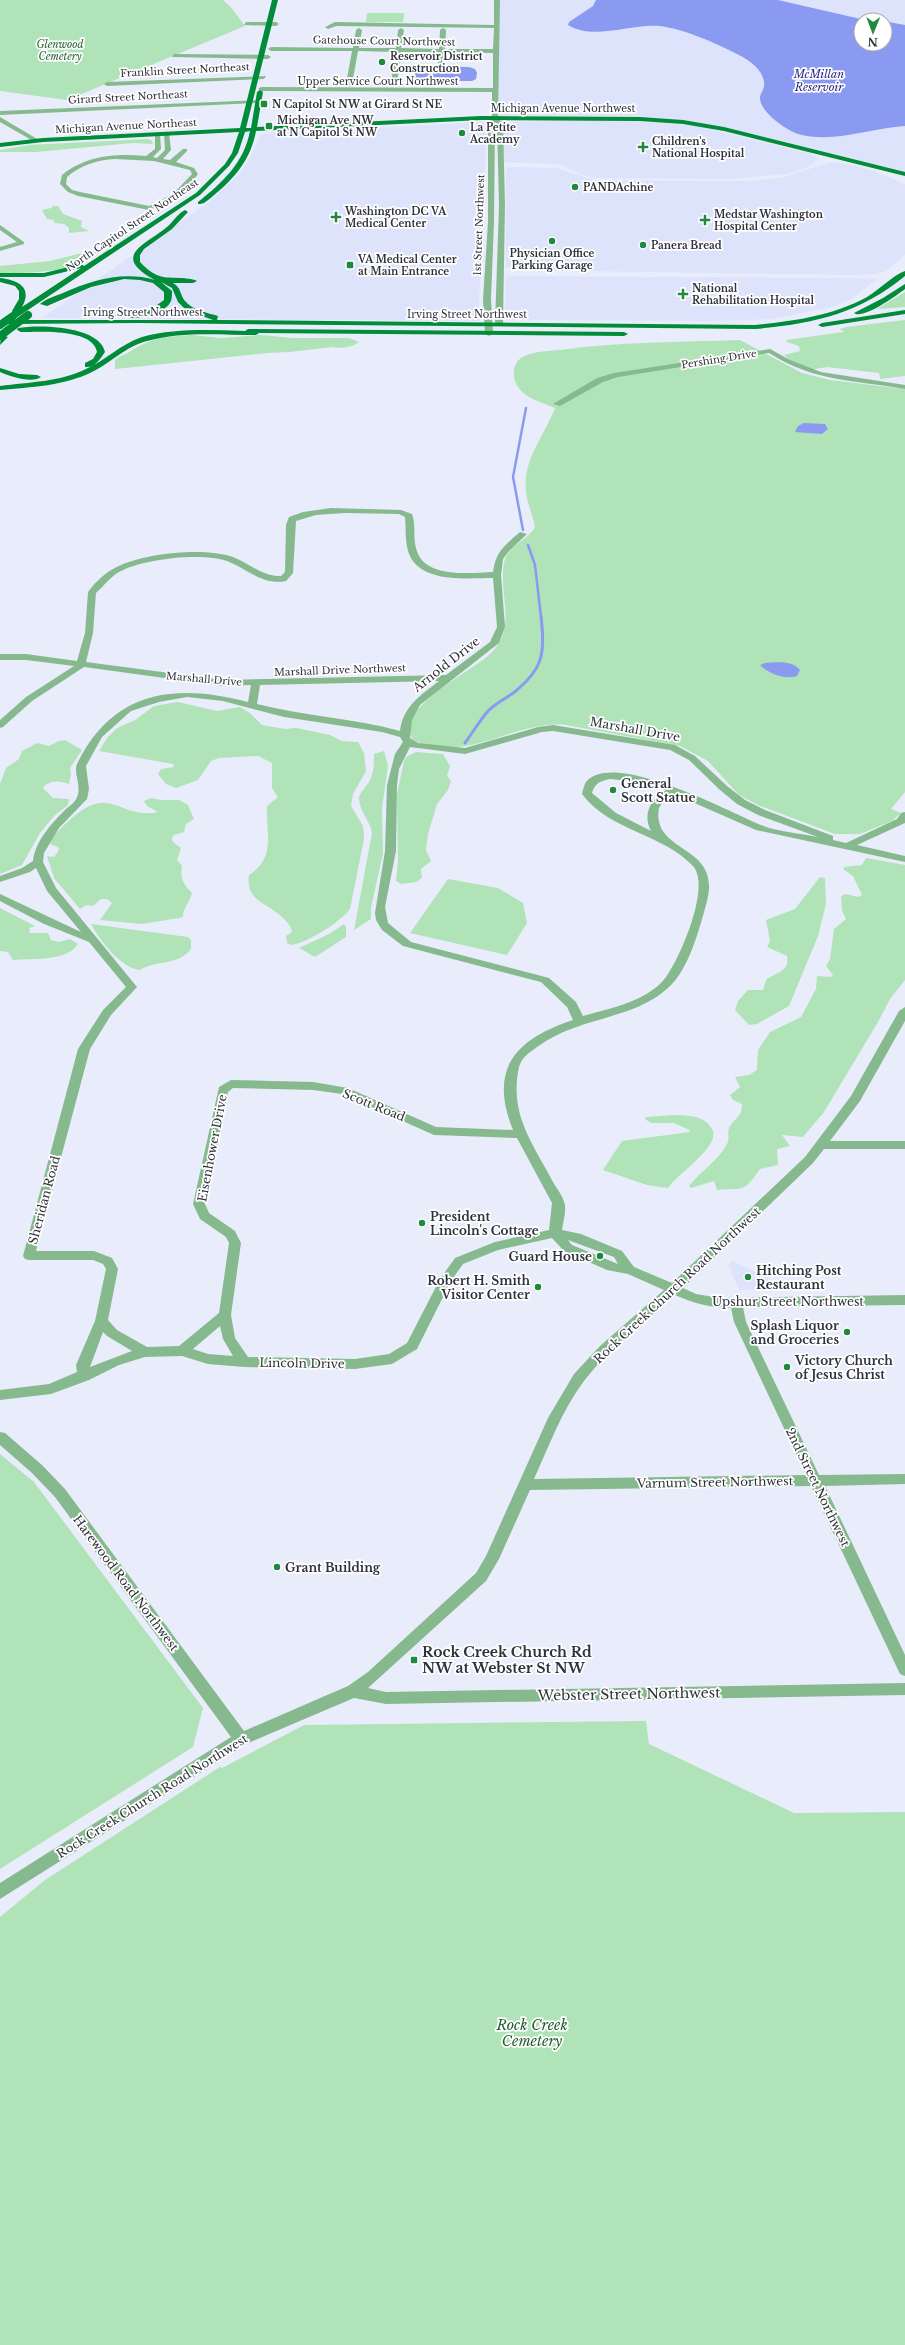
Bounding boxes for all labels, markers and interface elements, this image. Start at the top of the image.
north arrow [853,12,893,52]
street label: Gatehouse Court Northwest [313,33,456,49]
text: N [867,35,878,49]
park label: Glenwood Cemetery [37,38,83,63]
place label: Reservoir District Construction [390,50,483,75]
marker: Reservoir District Construction [377,57,387,67]
street label: Franklin Street Northeast [120,60,250,80]
water label: McMillan Reservoir [793,67,844,94]
street label: Upper Service Court Northwest [297,75,459,88]
street label: Girard Street Northeast [68,87,188,107]
place label: N Capitol St NW at Girard St NE [272,98,443,111]
marker: N Capitol St NW at Girard St NE [259,99,269,109]
street label: Michigan Avenue Northwest [491,102,636,115]
place label: Michigan Ave NW at N Capitol St NW [277,114,378,139]
street label: Michigan Avenue Northeast [55,116,197,136]
marker: Michigan Ave NW at N Capitol St NW [264,121,274,131]
place label: La Petite Academy [469,121,520,146]
marker: La Petite Academy [457,128,467,138]
place label: Children's National Hospital [652,135,745,160]
marker: Children's National Hospital [637,141,649,153]
street label: 1st Street Northwest [471,174,487,276]
street label: North Capitol Street Northeast [63,176,201,274]
place label: PANDAchine [583,181,653,194]
marker: PANDAchine [570,182,580,192]
place label: Washington DC VA Medical Center [344,205,447,230]
place label: Medstar Washington Hospital Center [714,208,824,233]
marker: Washington DC VA Medical Center [330,211,342,223]
marker: Medstar Washington Hospital Center [699,214,711,226]
marker: Physician Office Parking Garage [547,236,557,246]
place label: Panera Bread [651,239,722,252]
marker: Panera Bread [638,240,648,250]
place label: Physician Office Parking Garage [510,247,595,272]
place label: VA Medical Center at Main Entrance [357,253,457,278]
marker: VA Medical Center at Main Entrance [345,260,355,270]
place label: National Rehabilitation Hospital [692,282,814,307]
marker: National Rehabilitation Hospital [677,288,689,300]
street label: Irving Street Northwest [83,306,203,319]
street label: Irving Street Northwest [407,308,527,321]
street label: Pershing Drive [680,347,758,371]
street label: Arnold Drive [409,633,483,695]
street label: Marshall Drive Northwest [274,661,406,679]
street label: Marshall Drive [166,669,243,689]
street label: Marshall Drive [589,714,681,744]
place label: General Scott Statue [621,776,695,805]
marker: General Scott Statue [608,785,618,795]
street label: Scott Road [340,1086,408,1124]
street label: Eisenhower Drive [194,1093,230,1203]
street label: Sheridan Road [25,1154,63,1246]
street label: Rock Creek Church Road Northwest [591,1203,764,1366]
place label: President Lincoln's Cottage [430,1209,539,1238]
marker: President Lincoln's Cottage [417,1218,427,1228]
place label: Guard House [509,1249,592,1264]
marker: Guard House [595,1251,605,1261]
place label: Hitching Post Restaurant [756,1263,842,1292]
marker: Hitching Post Restaurant [743,1272,753,1282]
place label: Robert H. Smith Visitor Center [427,1273,530,1302]
marker: Robert H. Smith Visitor Center [533,1282,543,1292]
street label: Upshur Street Northwest [712,1294,864,1309]
place label: Splash Liquor and Groceries [750,1318,839,1347]
marker: Splash Liquor and Groceries [842,1327,852,1337]
place label: Victory Church of Jesus Christ [794,1353,893,1382]
street label: Lincoln Drive [259,1355,345,1371]
marker: Victory Church of Jesus Christ [782,1362,792,1372]
street label: 2nd Street Northwest [783,1425,853,1549]
street label: Varnum Street Northwest [636,1473,794,1491]
street label: Harewood Road Northwest [70,1512,182,1654]
place label: Grant Building [285,1560,381,1575]
marker: Grant Building [272,1562,282,1572]
place label: Rock Creek Church Rd NW at Webster St NW [422,1643,592,1677]
marker: Rock Creek Church Rd NW at Webster St NW [409,1655,419,1665]
street label: Webster Street Northwest [536,1683,721,1705]
street label: Rock Creek Church Road Northwest [54,1730,251,1861]
park label: Rock Creek Cemetery [495,2016,568,2050]

